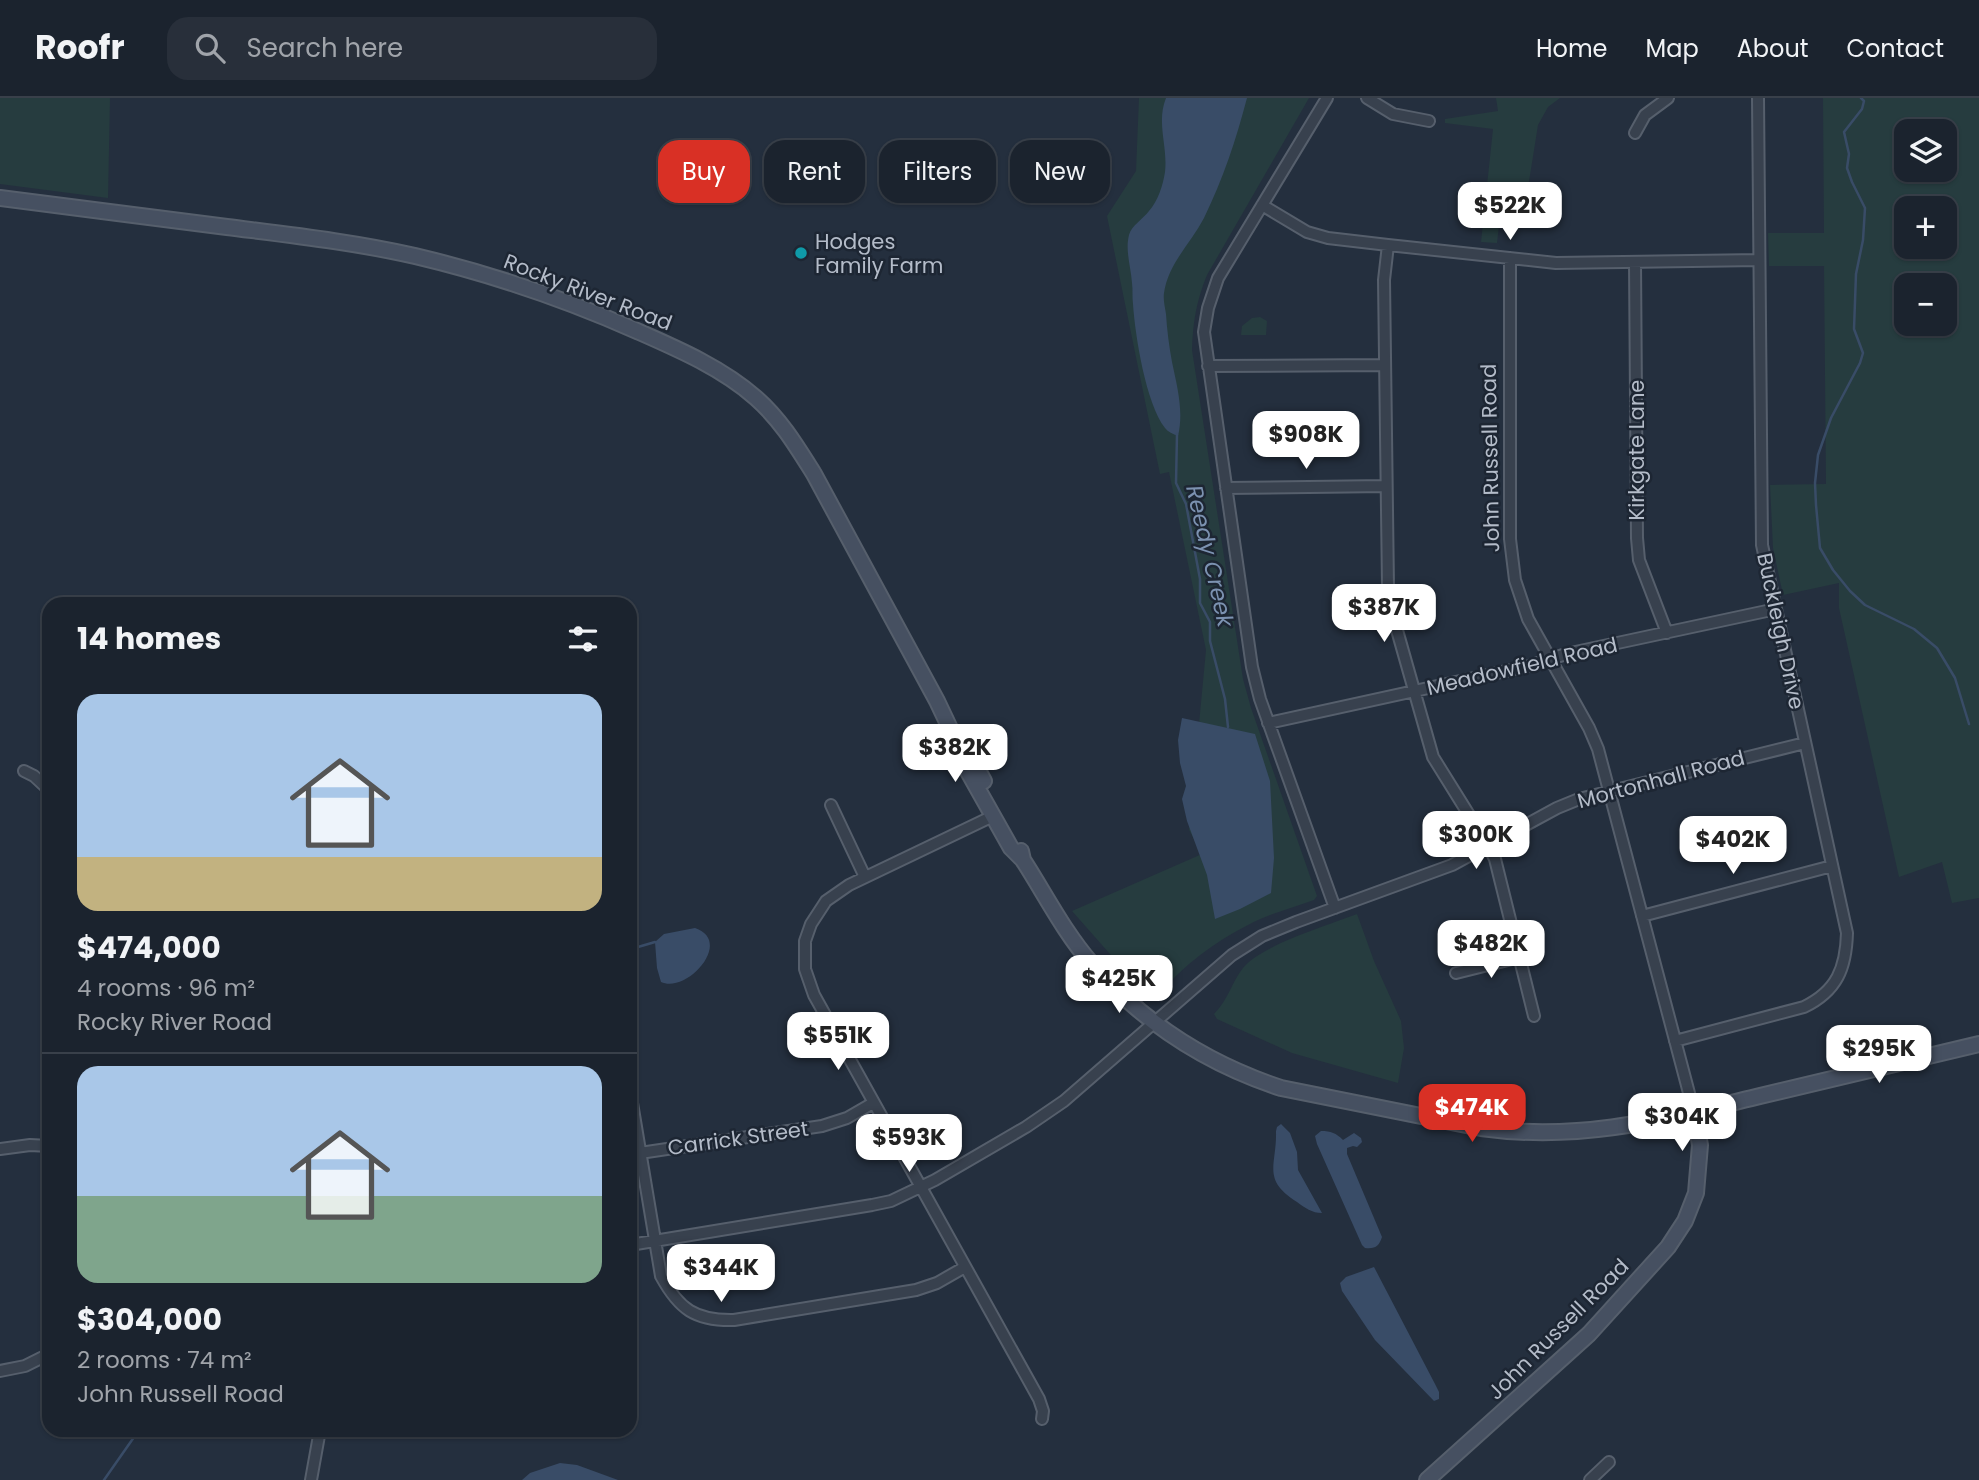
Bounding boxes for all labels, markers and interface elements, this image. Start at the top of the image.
search box [167,17,657,80]
text: Roofr [35,24,125,71]
icon: search [191,29,229,67]
text: Search here [247,30,403,66]
text: Home [1536,32,1608,65]
text: Map [1646,32,1699,65]
text: About [1737,32,1808,65]
text: Contact [1846,32,1944,65]
map controls [1894,119,1957,336]
button: layers [1894,119,1957,182]
chip: Buy [658,140,750,203]
chip: Rent [764,140,865,203]
chip: Filters [879,140,996,203]
chip: New [1010,140,1110,203]
pin: $522K [1461,183,1559,242]
text: $522K [1474,189,1546,221]
button: + [1894,196,1957,259]
place label: Hodges Family Farm [815,227,943,280]
marker: Hodges Family Farm [793,245,809,261]
street label: Rocky River Road [500,247,676,337]
button: − [1894,273,1957,336]
street label: John Russell Road [1474,363,1506,553]
street label: Kirkgate Lane [1622,380,1651,520]
pin: $908K [1257,412,1355,471]
text: $908K [1268,418,1344,450]
water label: Reedy Creek [1178,482,1242,631]
street label: Buckleigh Drive [1750,550,1812,712]
pin: $387K [1335,584,1433,644]
text: $387K [1348,591,1420,623]
text: 14 homes [77,617,221,660]
icon: filters [564,620,602,658]
street label: Meadowfield Road [1424,630,1620,702]
pin: $382K [906,724,1004,784]
text: $382K [918,731,992,763]
icon: home [277,740,403,866]
street label: Mortonhall Road [1574,743,1748,815]
pin: $300K [1427,812,1525,871]
pin: $402K [1684,816,1782,876]
text: $300K [1438,818,1514,850]
text: $402K [1696,823,1770,855]
pin: $482K [1442,920,1540,980]
text: $474,000 [77,926,221,969]
text: $482K [1454,927,1528,959]
pin: $425K [1070,956,1168,1015]
text: $425K [1082,962,1156,994]
text: 4 rooms · 96 m² [77,972,255,1004]
text: Rocky River Road [77,1006,272,1038]
pin: $551K [789,1012,887,1072]
text: $551K [803,1019,873,1051]
pin: $295K [1830,1026,1928,1085]
text: $295K [1842,1032,1916,1064]
pin: $474K [1423,1084,1521,1144]
text: $474K [1435,1091,1509,1123]
pin: $304K [1633,1094,1731,1153]
text: $304K [1644,1100,1720,1132]
icon: home [277,1112,403,1238]
street label: Carrick Street [666,1114,810,1162]
pin: $593K [860,1114,958,1174]
text: $593K [872,1121,946,1153]
pin: $344K [672,1244,770,1304]
text: $344K [683,1251,759,1283]
street label: John Russell Road [1481,1252,1635,1406]
text: $304,000 [77,1298,222,1341]
text: 2 rooms · 74 m² [77,1344,252,1376]
text: John Russell Road [77,1378,284,1410]

